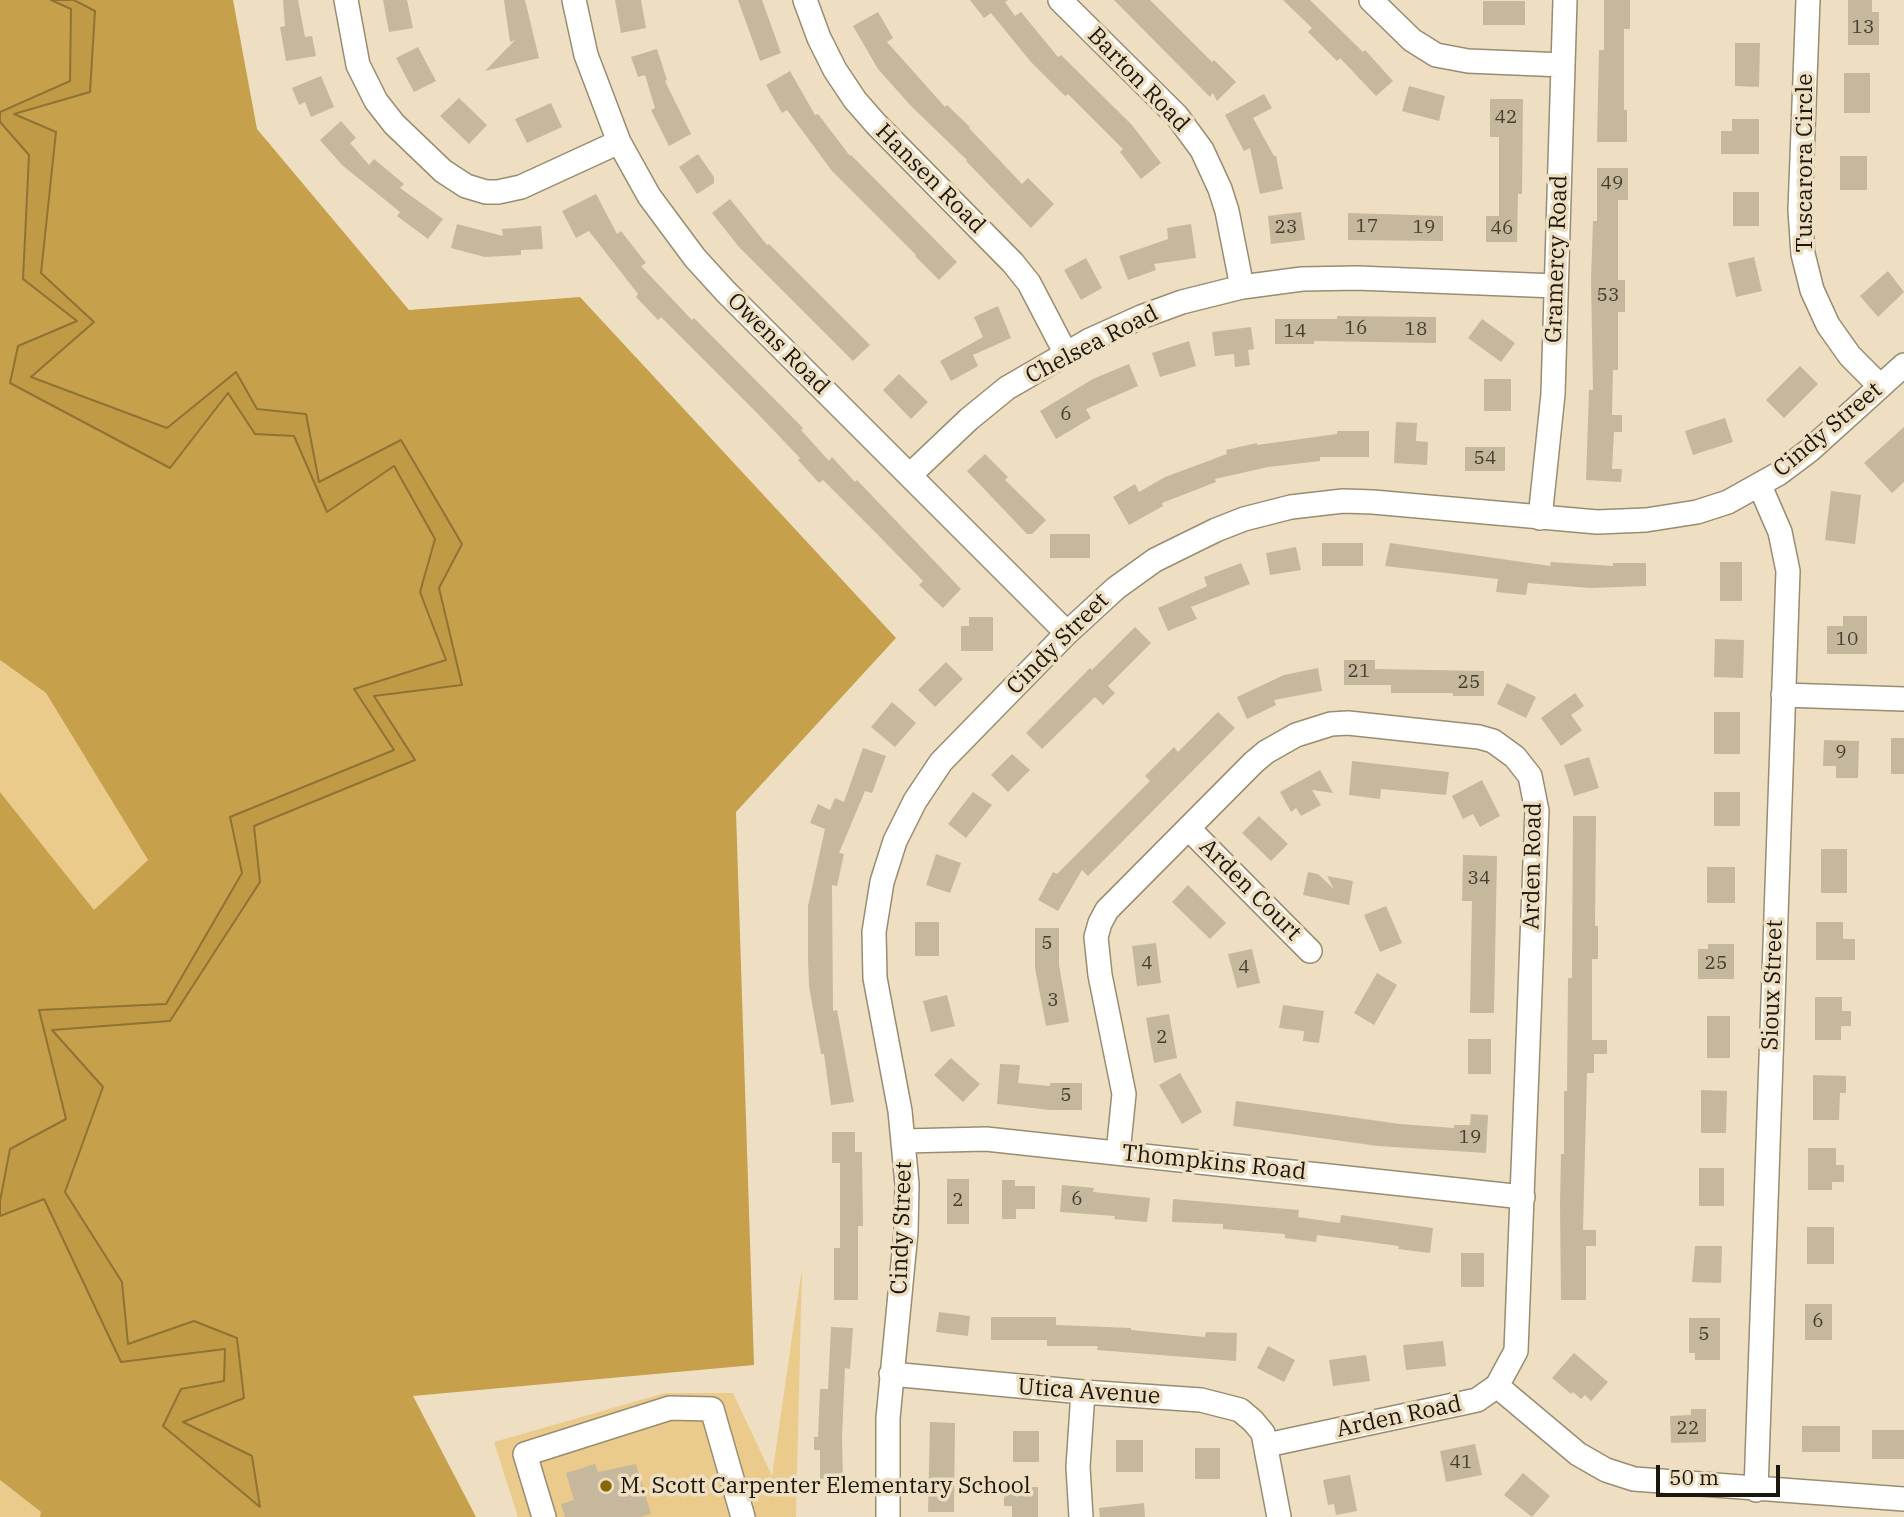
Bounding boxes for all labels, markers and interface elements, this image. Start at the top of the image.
house number: 13 [1852,17,1874,39]
street label: Barton Road [1081,22,1195,138]
street label: Tuscarora Circle [1791,73,1819,253]
house number: 42 [1495,107,1517,129]
street label: Hansen Road [869,118,991,240]
house number: 49 [1601,173,1623,195]
street label: Gramercy Road [1540,175,1574,343]
house number: 17 [1356,216,1378,238]
house number: 23 [1275,217,1297,239]
house number: 19 [1413,217,1435,239]
house number: 46 [1491,218,1513,240]
house number: 53 [1597,285,1619,307]
street label: Owens Road [721,287,835,401]
street label: Chelsea Road [1021,300,1163,390]
house number: 16 [1345,318,1367,340]
house number: 18 [1405,319,1427,341]
house number: 14 [1284,321,1306,343]
street label: Cindy Street [1768,377,1888,483]
house number: 6 [1060,404,1072,426]
house number: 54 [1474,448,1496,470]
street label: Cindy Street [1001,587,1115,701]
house number: 10 [1836,629,1858,651]
house number: 21 [1348,661,1370,683]
house number: 25 [1458,672,1480,694]
house number: 9 [1835,742,1847,764]
street label: Arden Road [1518,802,1548,930]
street label: Arden Court [1193,833,1307,947]
house number: 34 [1468,868,1490,890]
street label: Sioux Street [1757,919,1789,1051]
house number: 5 [1041,933,1053,955]
house number: 4 [1141,953,1153,975]
house number: 25 [1705,953,1727,975]
house number: 4 [1238,957,1250,979]
house number: 3 [1047,990,1059,1012]
house number: 2 [1156,1027,1168,1049]
house number: 5 [1060,1085,1072,1107]
house number: 19 [1459,1127,1481,1149]
street label: Thompkins Road [1121,1140,1307,1186]
street label: Cindy Street [886,1161,918,1295]
house number: 6 [1071,1189,1083,1211]
house number: 2 [952,1190,964,1212]
house number: 6 [1812,1311,1824,1333]
house number: 5 [1698,1324,1710,1346]
street label: Utica Avenue [1017,1373,1161,1411]
street label: Arden Road [1334,1390,1464,1444]
house number: 22 [1677,1418,1699,1440]
scale bar [1659,1450,1783,1494]
house number: 41 [1450,1452,1472,1474]
text: 50 m [1669,1463,1719,1491]
place label: M. Scott Carpenter Elementary School [620,1472,1031,1500]
marker: M. Scott Carpenter Elementary School [598,1478,614,1494]

